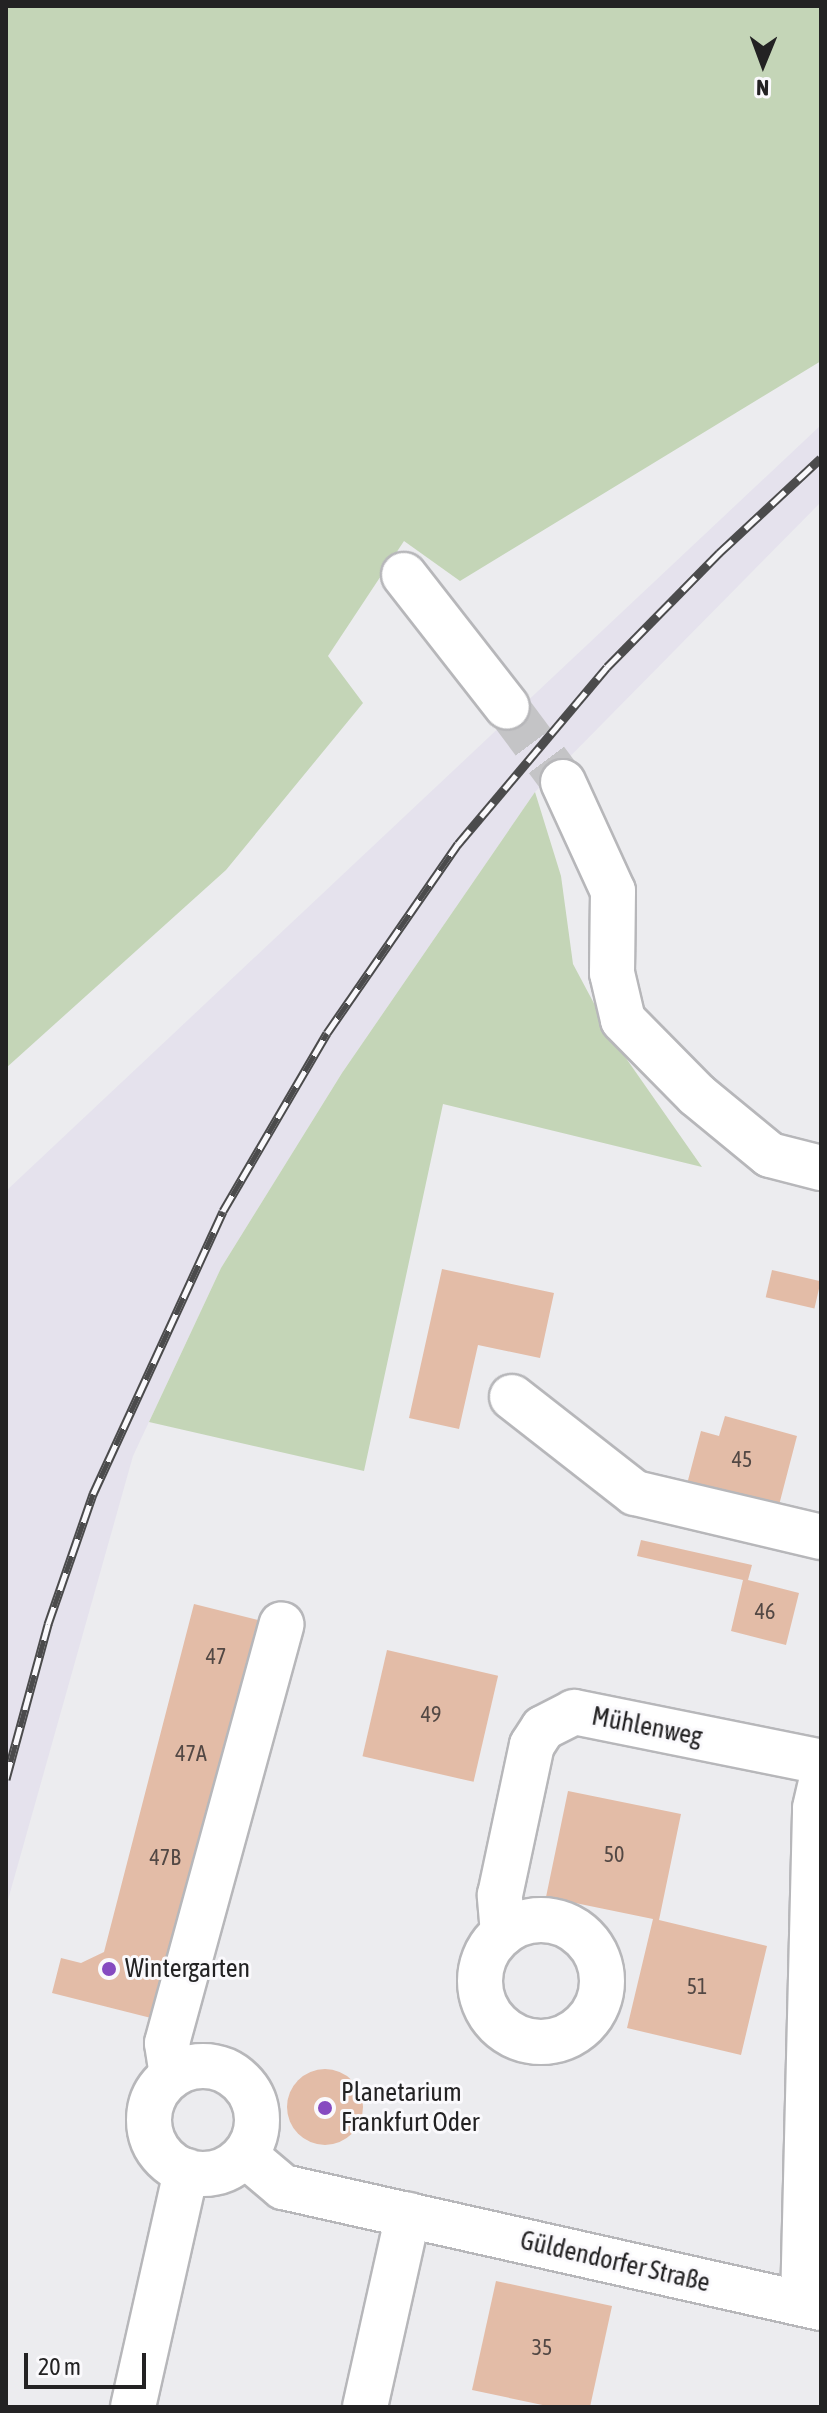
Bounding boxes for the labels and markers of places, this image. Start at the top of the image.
place label: Wintergarten [125,1953,250,1985]
marker: Wintergarten [100,1960,118,1978]
place label: Planetarium Frankfurt Oder [341,2077,479,2138]
marker: Planetarium Frankfurt Oder [316,2099,334,2117]

